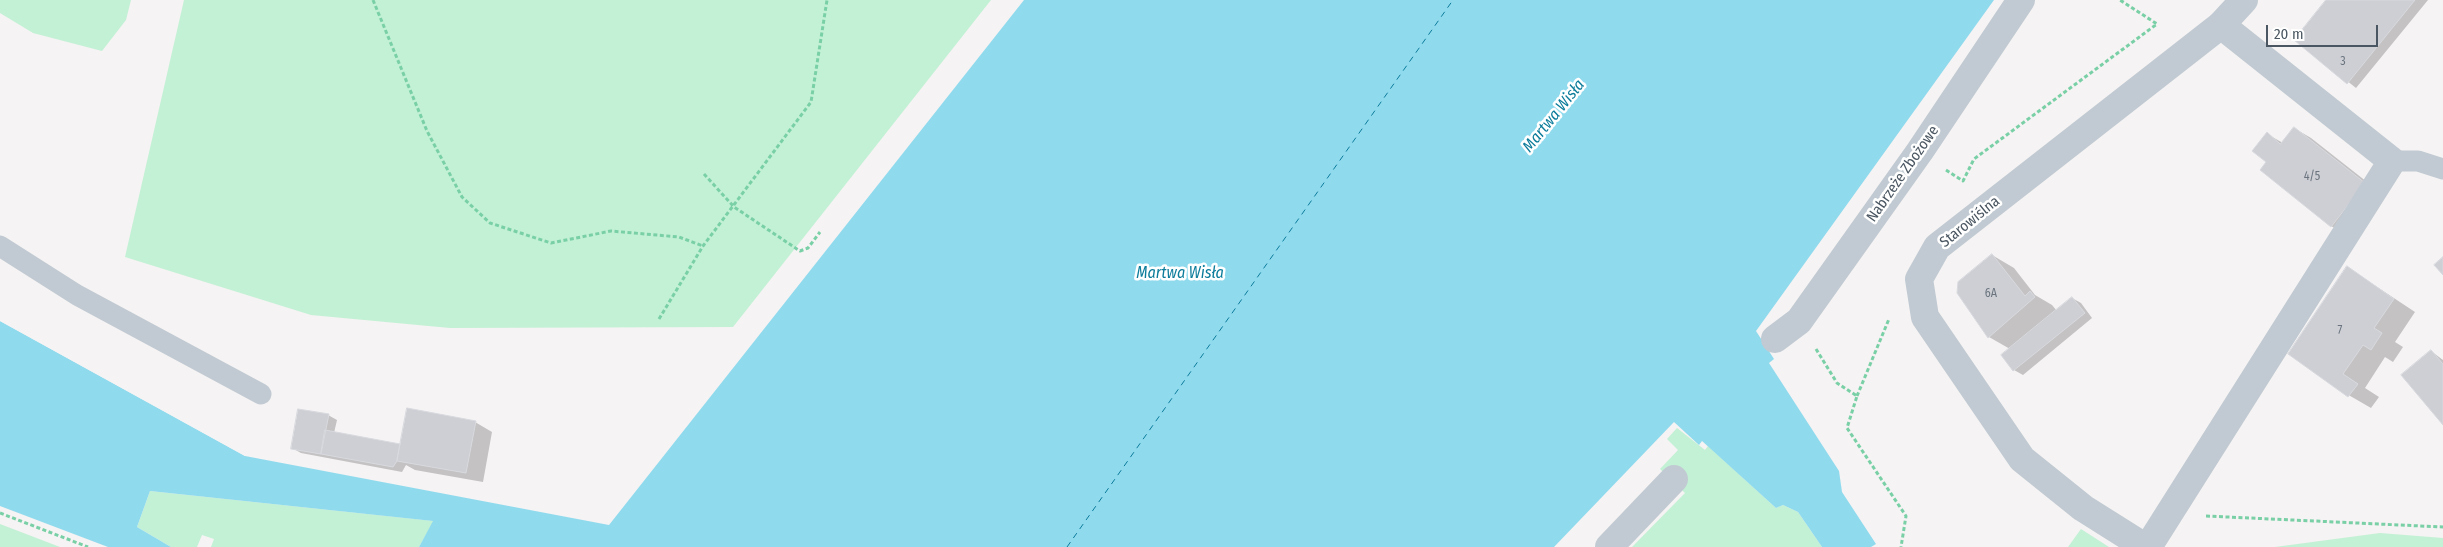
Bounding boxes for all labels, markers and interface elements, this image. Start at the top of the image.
scale bar [2268,15,2380,47]
text: 20 m [2274,25,2304,43]
house number: 3 [2340,55,2346,69]
water label: Martwa Wisła [1519,76,1589,156]
street label: Nabrzeże Zbożowe [1863,122,1943,226]
house number: 4/5 [2304,170,2320,184]
street label: Starowiślna [1937,193,2003,251]
water label: Martwa Wisła [1136,264,1224,284]
house number: 6A [1985,287,1997,301]
house number: 7 [2338,324,2342,338]

